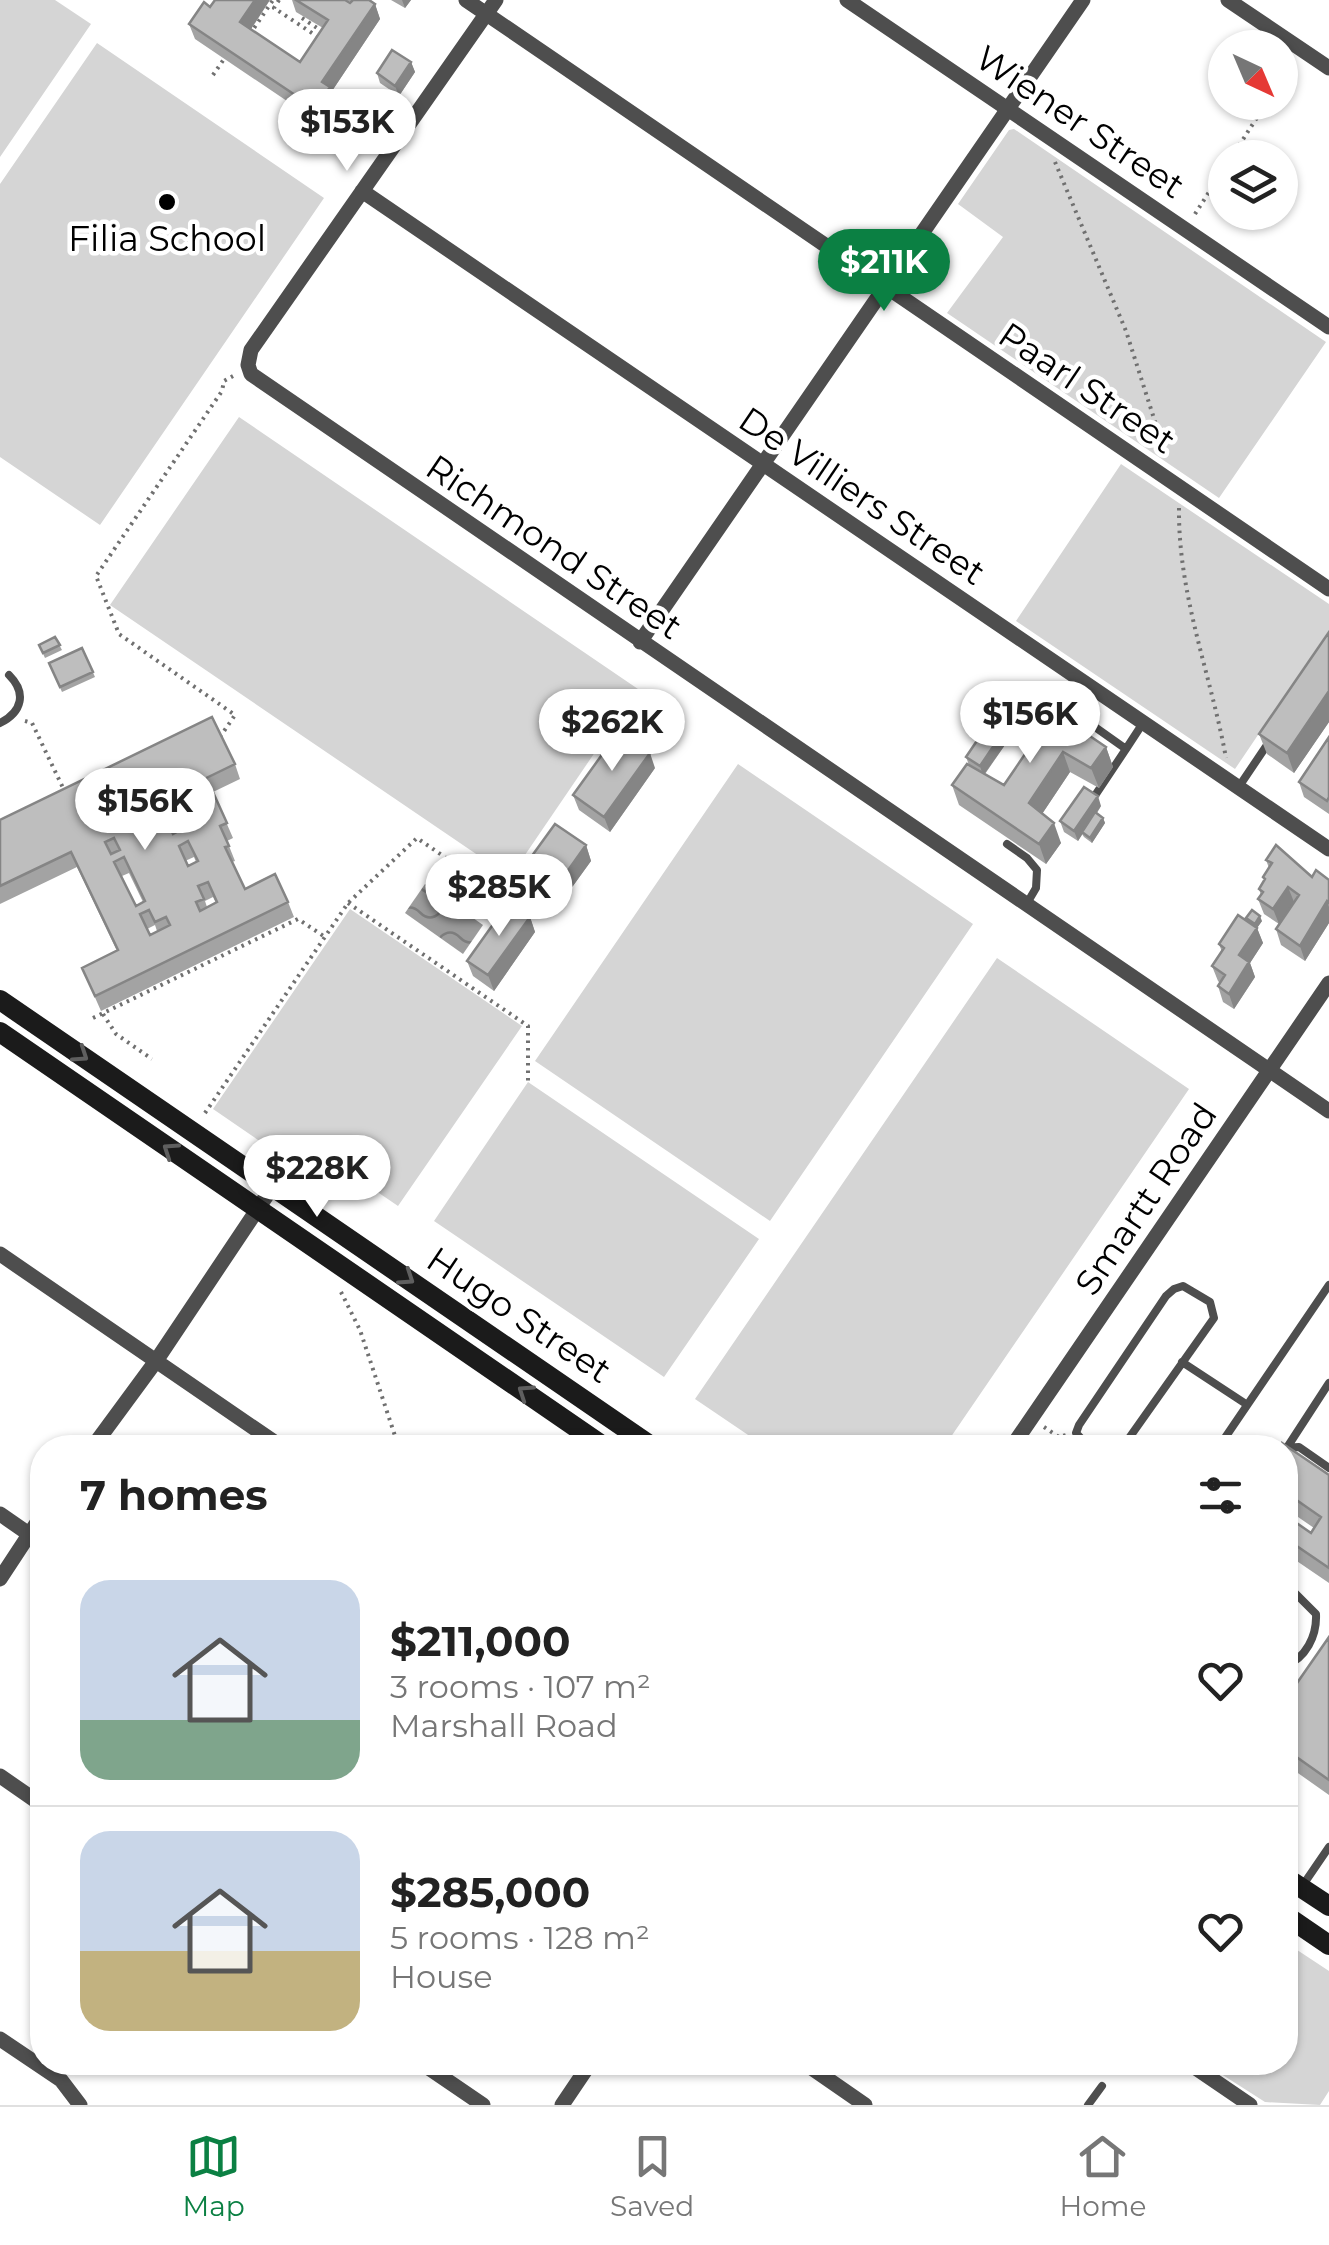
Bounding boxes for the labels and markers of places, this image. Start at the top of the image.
pin: $153K [277,89,417,174]
marker: Filia School [156,191,178,213]
place label: Filia School [68,217,266,260]
pin: $211K [814,229,954,314]
pin: $156K [960,681,1100,766]
pin: $262K [542,689,682,774]
pin: $156K [75,768,215,853]
pin: $285K [429,854,569,939]
pin: $228K [247,1135,387,1220]

